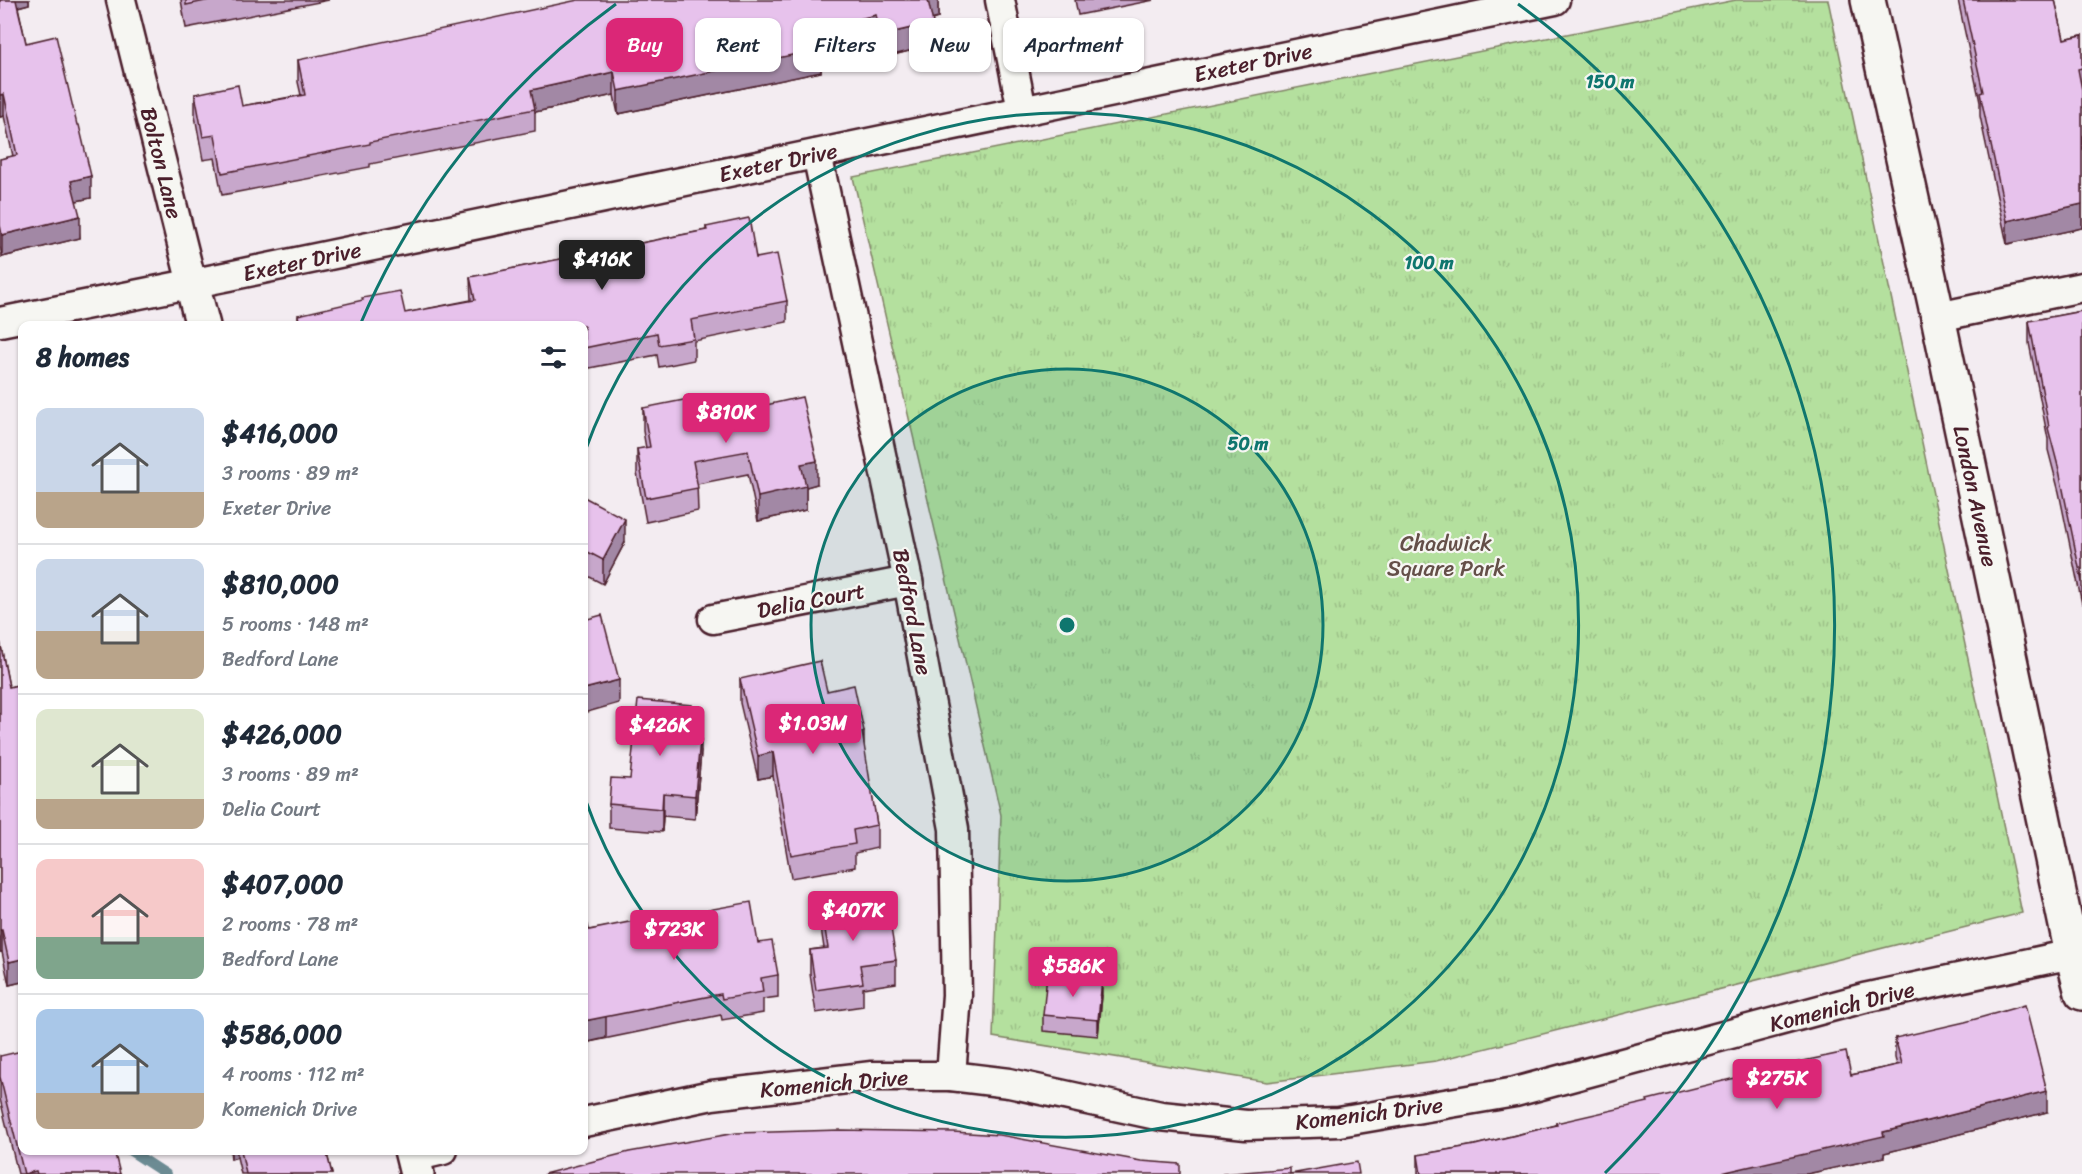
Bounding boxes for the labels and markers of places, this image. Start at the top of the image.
pin: $416K [560,240,644,291]
pin: $810K [684,393,768,444]
centre of rings [1057,615,1077,635]
pin: $1.03M [764,704,862,755]
pin: $426K [618,706,702,757]
pin: $407K [811,891,895,942]
pin: $723K [632,910,716,961]
pin: $586K [1031,947,1115,998]
pin: $275K [1735,1059,1819,1110]

